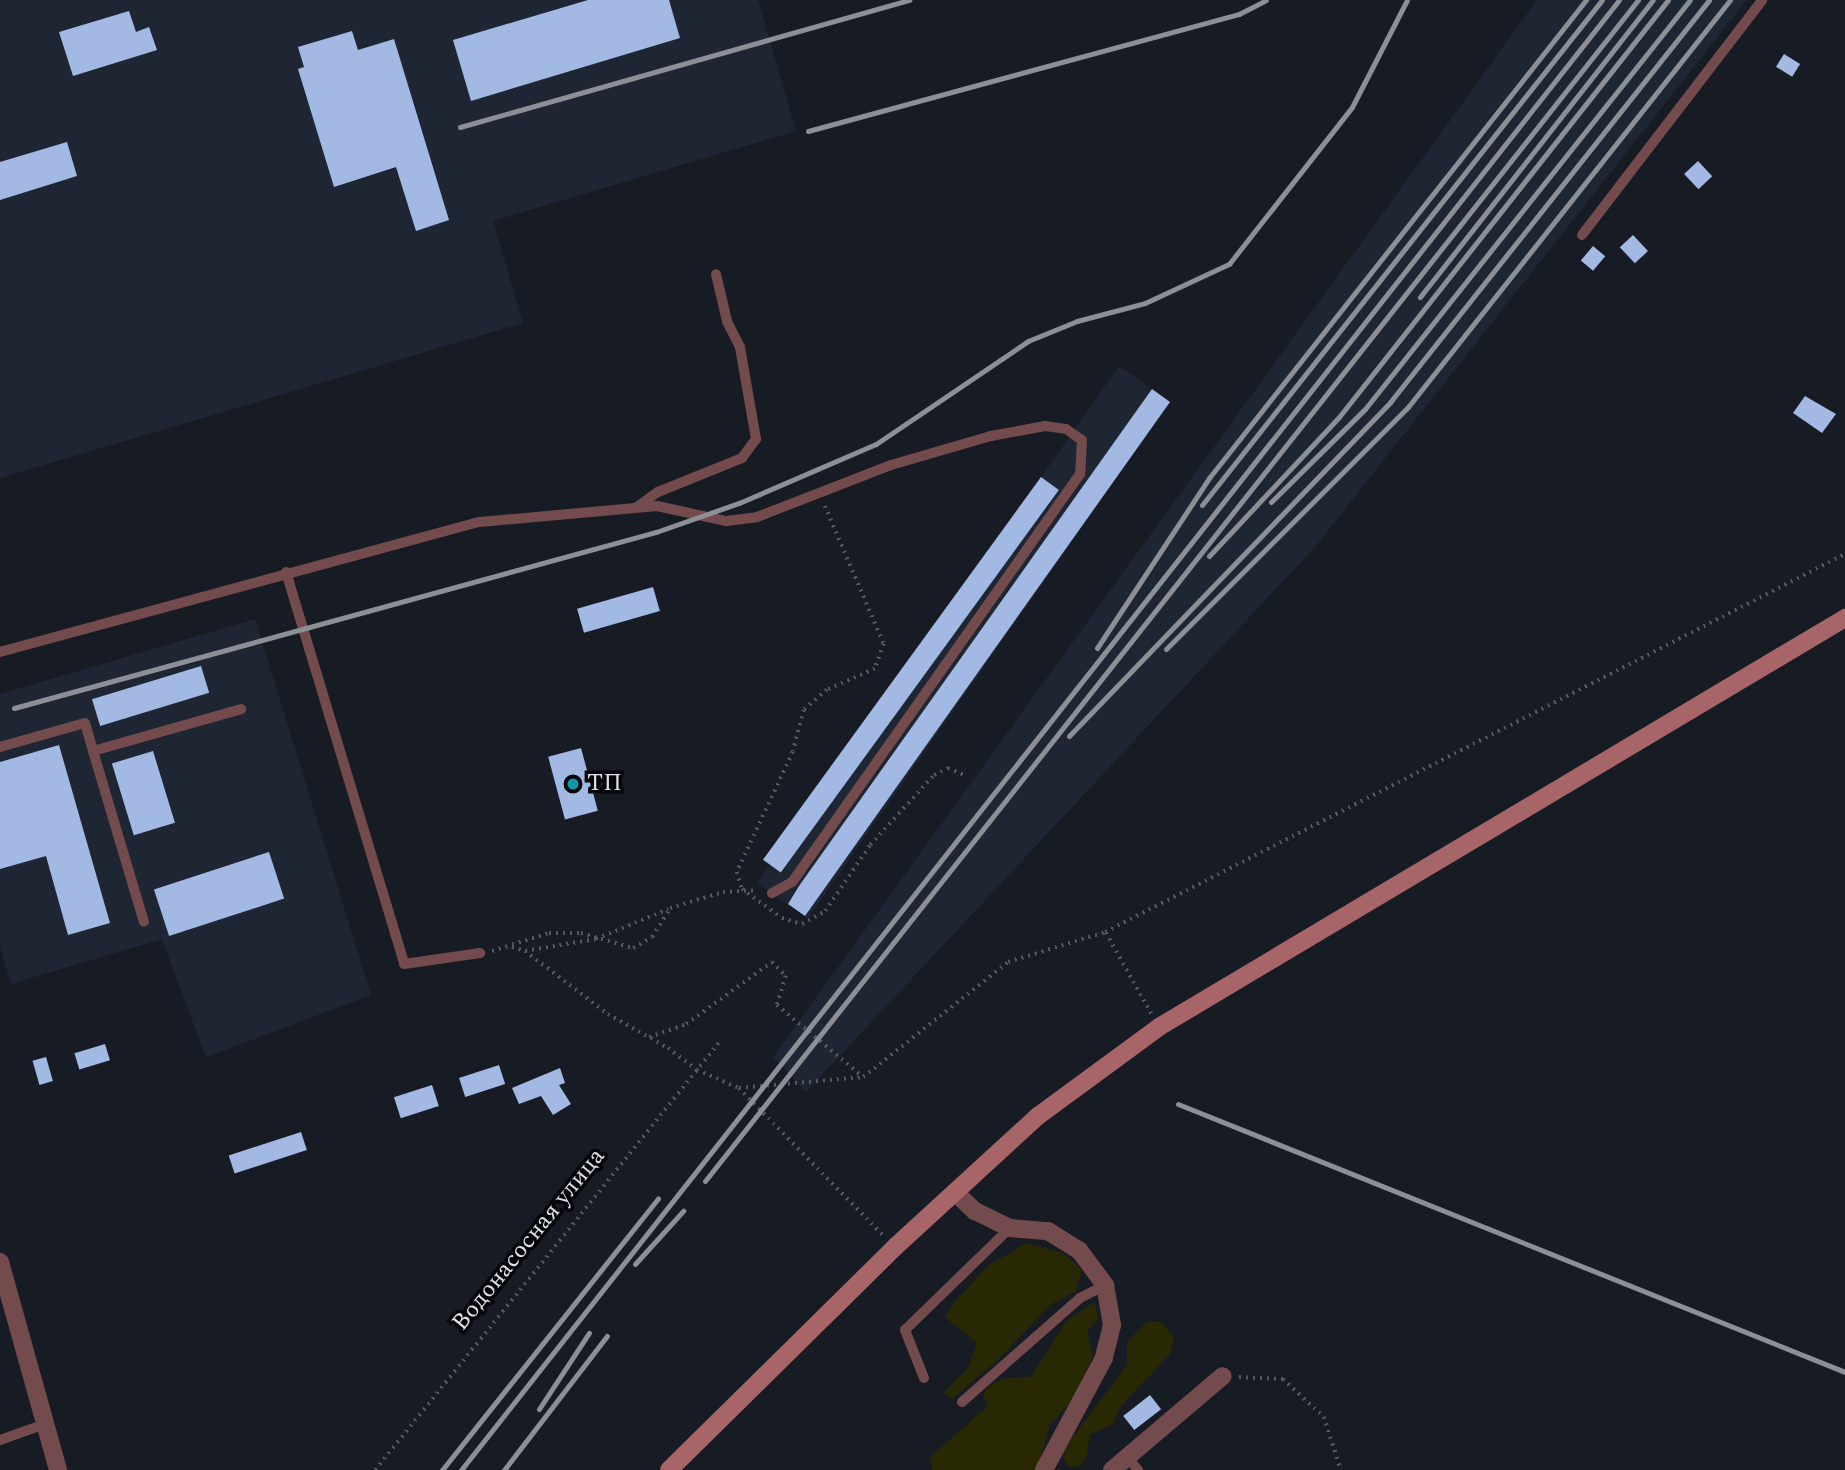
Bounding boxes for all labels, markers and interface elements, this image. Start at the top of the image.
place label: ТП [587,770,622,798]
marker: ТП [565,776,581,792]
street label: Водонасосная улица [447,1143,611,1337]

